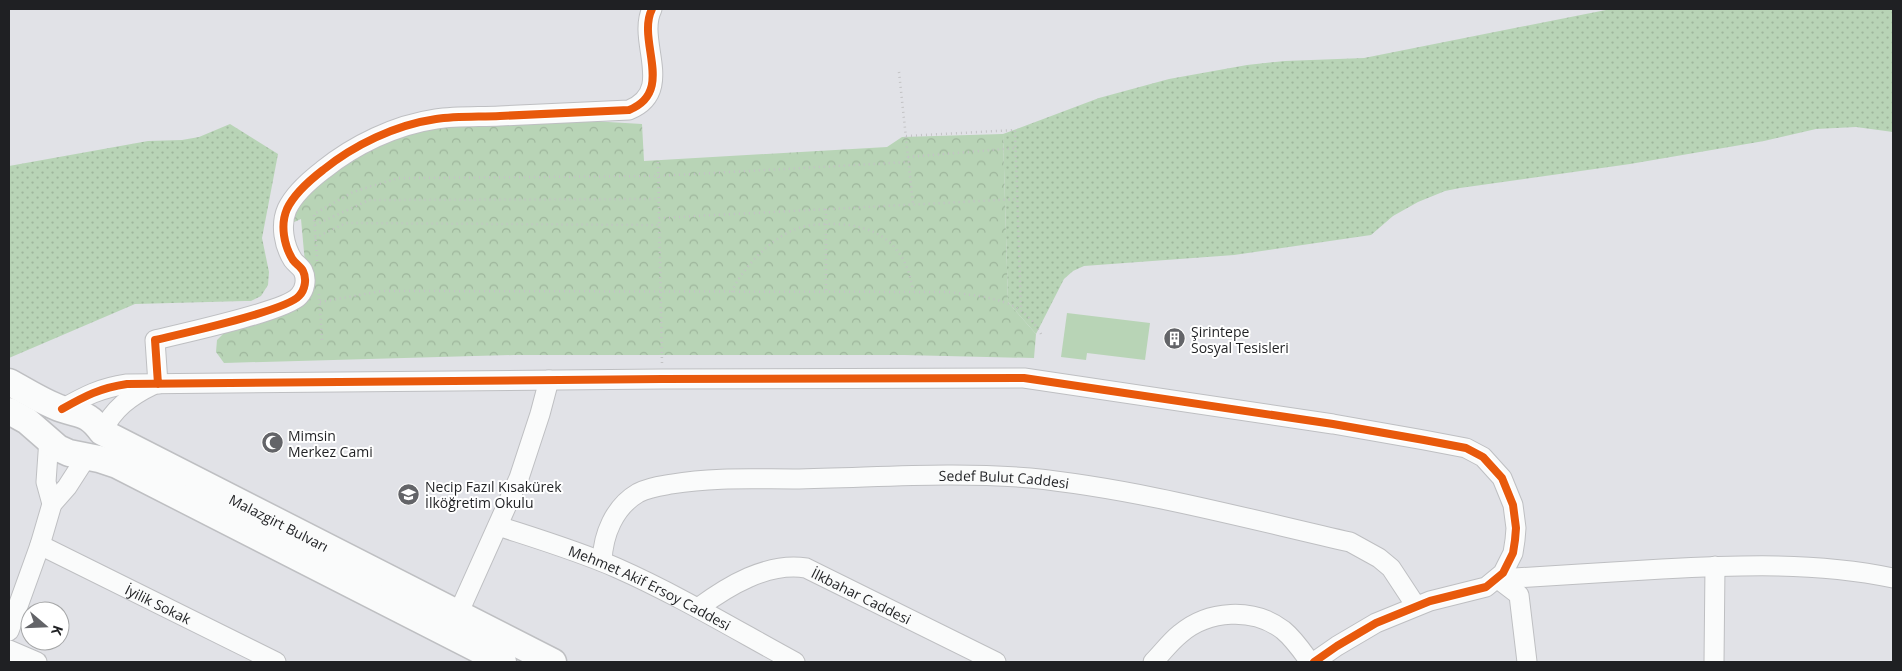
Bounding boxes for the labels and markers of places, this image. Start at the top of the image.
place label: Şirintepe Sosyal Tesisleri [1191,322,1289,357]
building icon: Şirintepe Sosyal Tesisleri [1163,327,1187,351]
place label: Mimsin Merkez Cami [288,426,373,461]
mosque icon: Mimsin Merkez Cami [260,431,284,455]
place label: Necip Fazıl Kısakürek İlköğretim Okulu [425,477,562,512]
school or university icon: Necip Fazıl Kısakürek İlköğretim Okulu [397,482,421,506]

